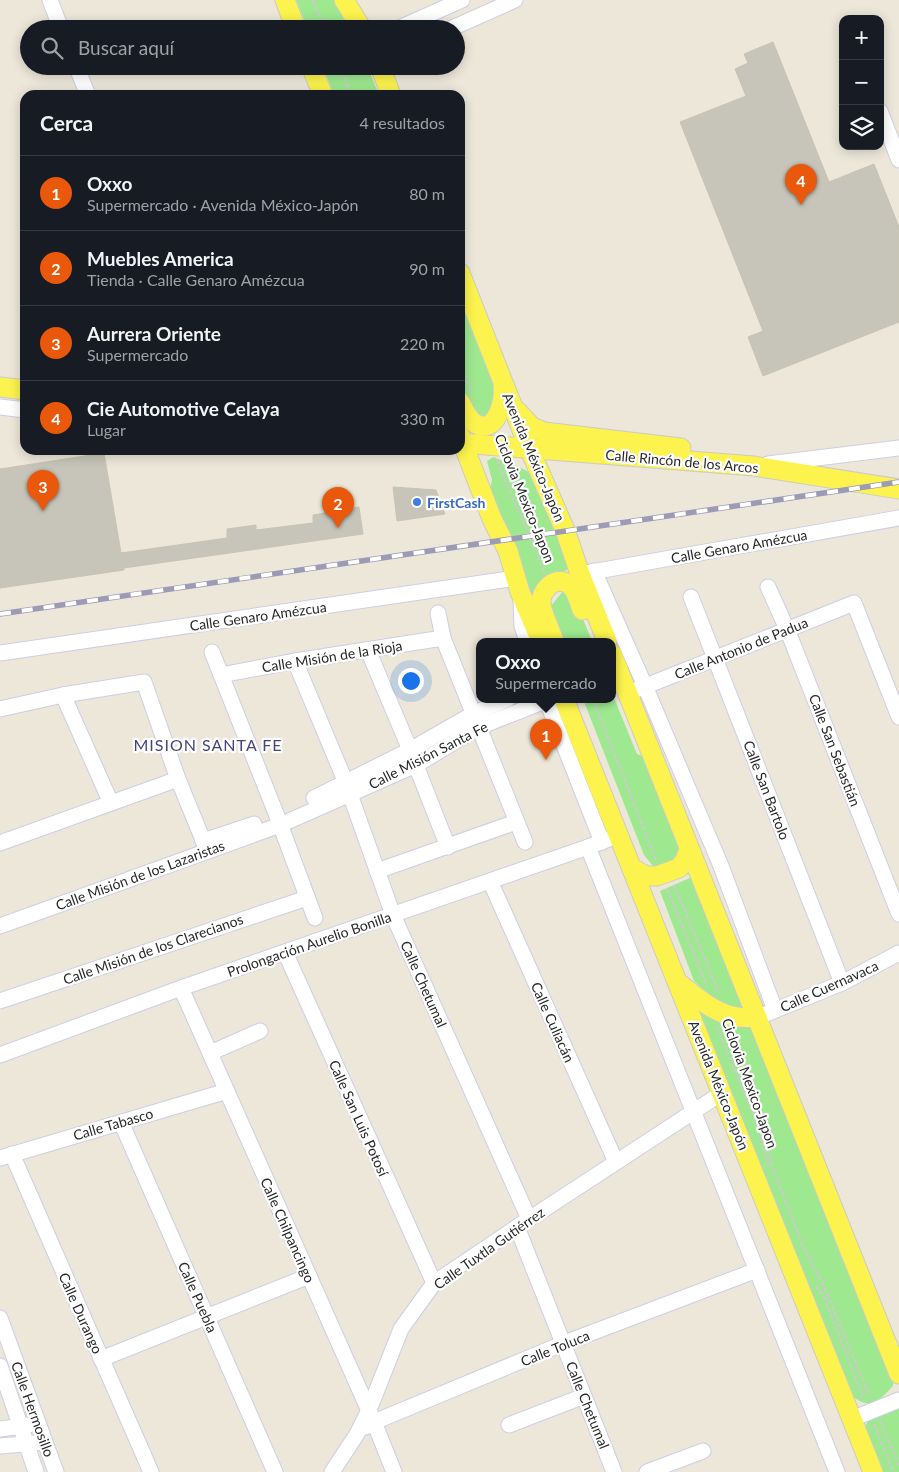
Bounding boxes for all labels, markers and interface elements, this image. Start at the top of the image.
map controls [839,15,884,150]
button: + [839,15,884,60]
search box [20,20,465,75]
icon: search [38,34,66,62]
text: Buscar aquí [78,36,174,59]
button: − [839,60,884,105]
button: layers [839,105,884,150]
text: Cerca [40,110,93,135]
text: 4 resultados [359,113,445,132]
pin: 4 [785,164,817,205]
text: Oxxo [87,172,132,195]
text: 1 [51,184,61,203]
text: 80 m [409,184,445,203]
text: Supermercado · Avenida México-Japón [87,195,358,214]
text: Muebles America [87,247,234,270]
text: 2 [51,259,61,278]
text: 90 m [409,259,445,278]
text: Tienda · Calle Genaro Amézcua [87,270,305,289]
text: Aurrera Oriente [87,322,221,345]
text: 3 [51,334,61,353]
text: 220 m [400,334,445,353]
text: Supermercado [87,345,188,364]
street label: Avenida México-Japón [499,390,569,524]
text: Cie Automotive Celaya [87,397,280,420]
text: 4 [51,409,61,428]
text: 330 m [400,409,445,428]
text: Lugar [87,420,126,439]
street label: Ciclovia Mexico-Japon [491,431,559,565]
street label: Calle Rincón de los Arcos [605,446,759,476]
pin: 3 [27,470,59,511]
pin: 2 [322,487,354,528]
place label: FirstCash [427,494,486,511]
marker: FirstCash [411,496,423,508]
street label: Calle Genaro Amézcua [670,526,808,566]
street label: Calle Genaro Amézcua [188,598,328,634]
street label: Calle Antonio de Padua [672,613,810,683]
street label: Calle Misión de la Rioja [261,637,403,675]
popup [476,638,616,703]
text: Oxxo [495,650,541,673]
your location [398,668,424,694]
text: Supermercado [495,673,597,692]
street label: Calle San Sebastián [806,691,864,809]
street label: Calle Misión Santa Fe [366,718,490,792]
pin: 1 [530,719,562,760]
district label: MISION SANTA FE [133,735,283,754]
street label: Calle San Bartolo [740,738,794,842]
street label: Calle Misión de los Lazaristas [53,836,227,914]
street label: Prolongación Aurelio Bonilla [225,908,393,980]
street label: Calle Misión de los Clarecianos [61,910,245,988]
street label: Calle Chetumal [397,938,451,1030]
street label: Calle Cuernavaca [777,957,881,1015]
street label: Calle Culiacán [528,979,578,1065]
street label: Ciclovia Mexico-Japon [719,1016,781,1150]
street label: Avenida México-Japón [685,1018,753,1152]
street label: Calle San Luis Potosí [326,1057,393,1179]
street label: Calle Tabasco [71,1104,155,1144]
street label: Calle Chilpancingo [257,1175,319,1285]
street label: Calle Tuxtla Gutiérrez [430,1203,548,1293]
street label: Calle Puebla [175,1259,221,1335]
street label: Calle Durango [56,1270,107,1356]
street label: Calle Toluca [518,1326,592,1370]
street label: Calle Hermosillo [8,1359,58,1459]
street label: Calle Chetumal [563,1359,613,1451]

